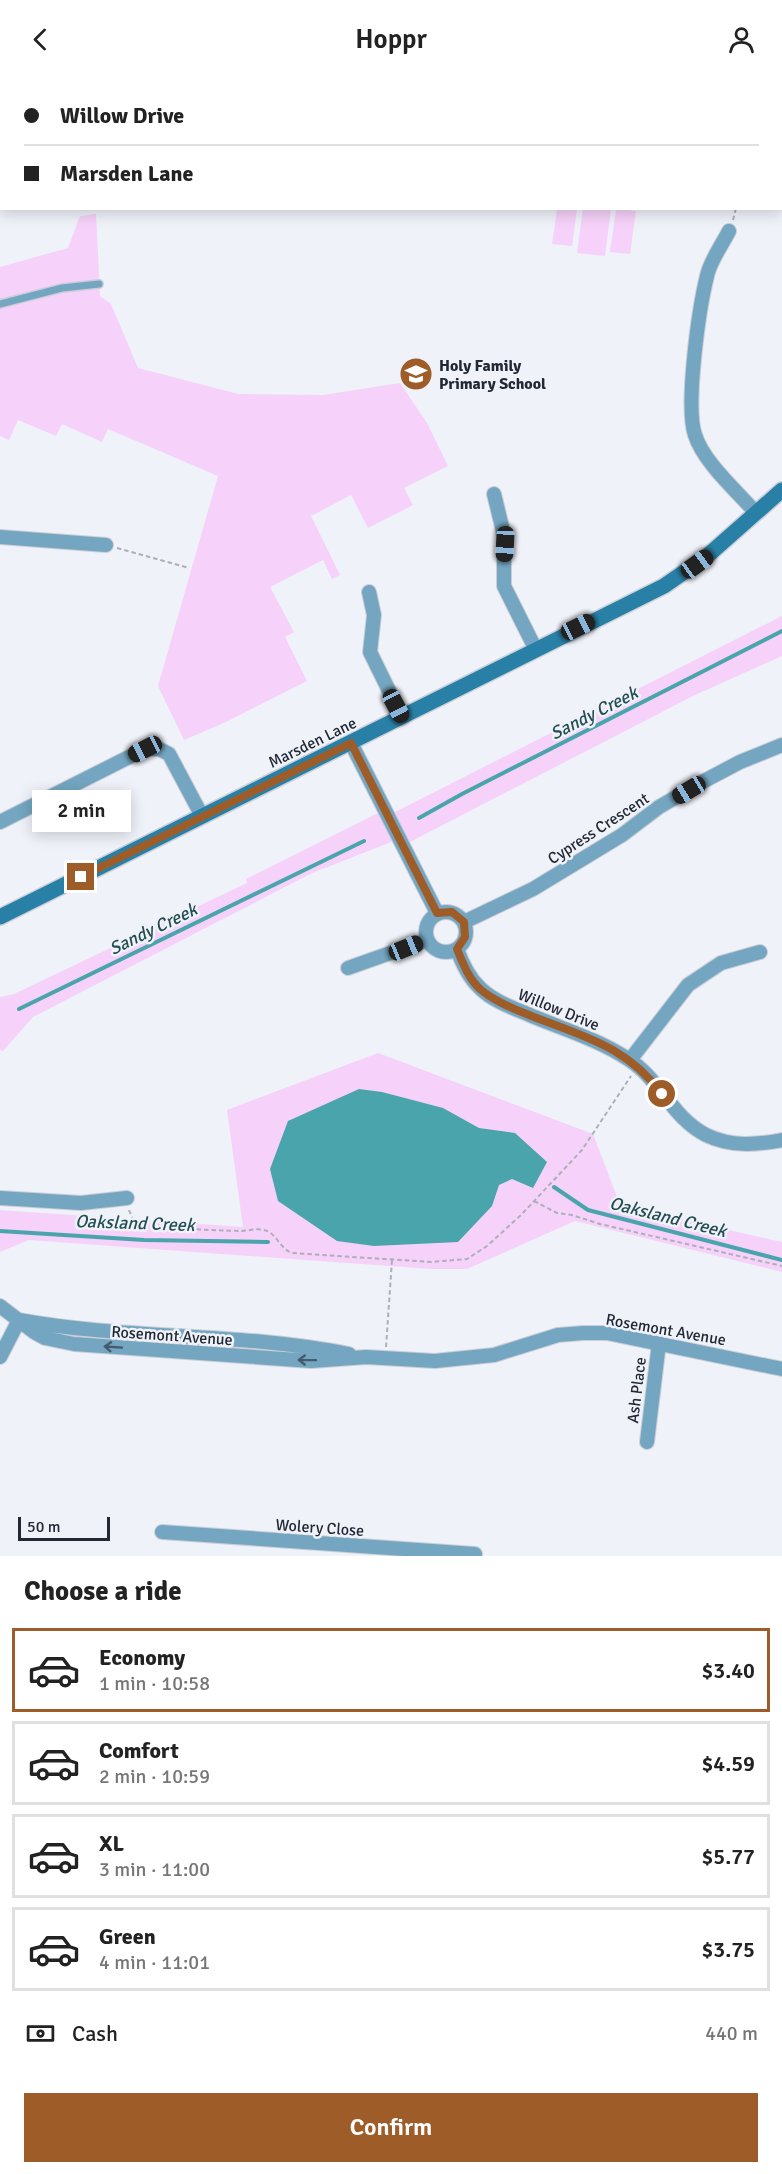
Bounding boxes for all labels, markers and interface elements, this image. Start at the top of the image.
icon: back [24,23,57,56]
text: Hoppr [355,23,427,56]
icon: person [725,23,758,56]
text: Willow Drive [60,102,184,129]
text: Marsden Lane [60,160,193,187]
school or university icon: Holy Family Primary School [398,356,434,392]
place label: Holy Family Primary School [439,356,546,394]
car [495,526,515,562]
car [677,546,717,582]
car [558,611,598,643]
water label: Sandy Creek [547,681,643,744]
car [380,686,412,726]
street label: Marsden Lane [265,713,360,773]
car [125,733,165,765]
car [669,773,709,807]
street label: Cypress Crescent [544,788,653,869]
callout: 2 min [32,790,130,832]
text: 2 min [58,798,105,823]
route end [67,863,94,890]
water label: Sandy Creek [105,897,202,960]
car [386,933,426,963]
street label: Willow Drive [515,985,602,1035]
route start [648,1080,675,1107]
water label: Oaksland Creek [607,1192,731,1243]
water label: Oaksland Creek [75,1210,197,1236]
street label: Rosemont Avenue [604,1310,727,1350]
street label: Rosemont Avenue [111,1322,233,1350]
one-way arrow [103,1341,123,1352]
one-way arrow [298,1355,318,1366]
street label: Ash Place [623,1356,651,1424]
scale bar [18,1514,110,1542]
street label: Wolery Close [275,1515,365,1541]
text: 50 m [27,1517,61,1537]
text: Choose a ride [24,1575,182,1608]
icon: car [27,1643,81,1697]
text: Economy [99,1644,185,1671]
text: $3.40 [701,1657,755,1684]
text: 1 min · 10:58 [99,1671,210,1696]
icon: car [27,1736,81,1790]
text: Comfort [99,1737,179,1764]
text: $4.59 [701,1750,755,1777]
text: 2 min · 10:59 [99,1764,210,1789]
icon: car [27,1829,81,1883]
text: XL [99,1830,124,1857]
text: $5.77 [701,1843,755,1870]
text: 3 min · 11:00 [99,1857,210,1882]
icon: car [27,1922,81,1976]
text: Green [99,1923,156,1950]
text: $3.75 [701,1936,755,1963]
text: 4 min · 11:01 [99,1950,210,1975]
icon: cash [24,2017,57,2050]
text: Cash [72,2020,118,2047]
text: 440 m [705,2021,758,2046]
button: Confirm [24,2093,758,2162]

